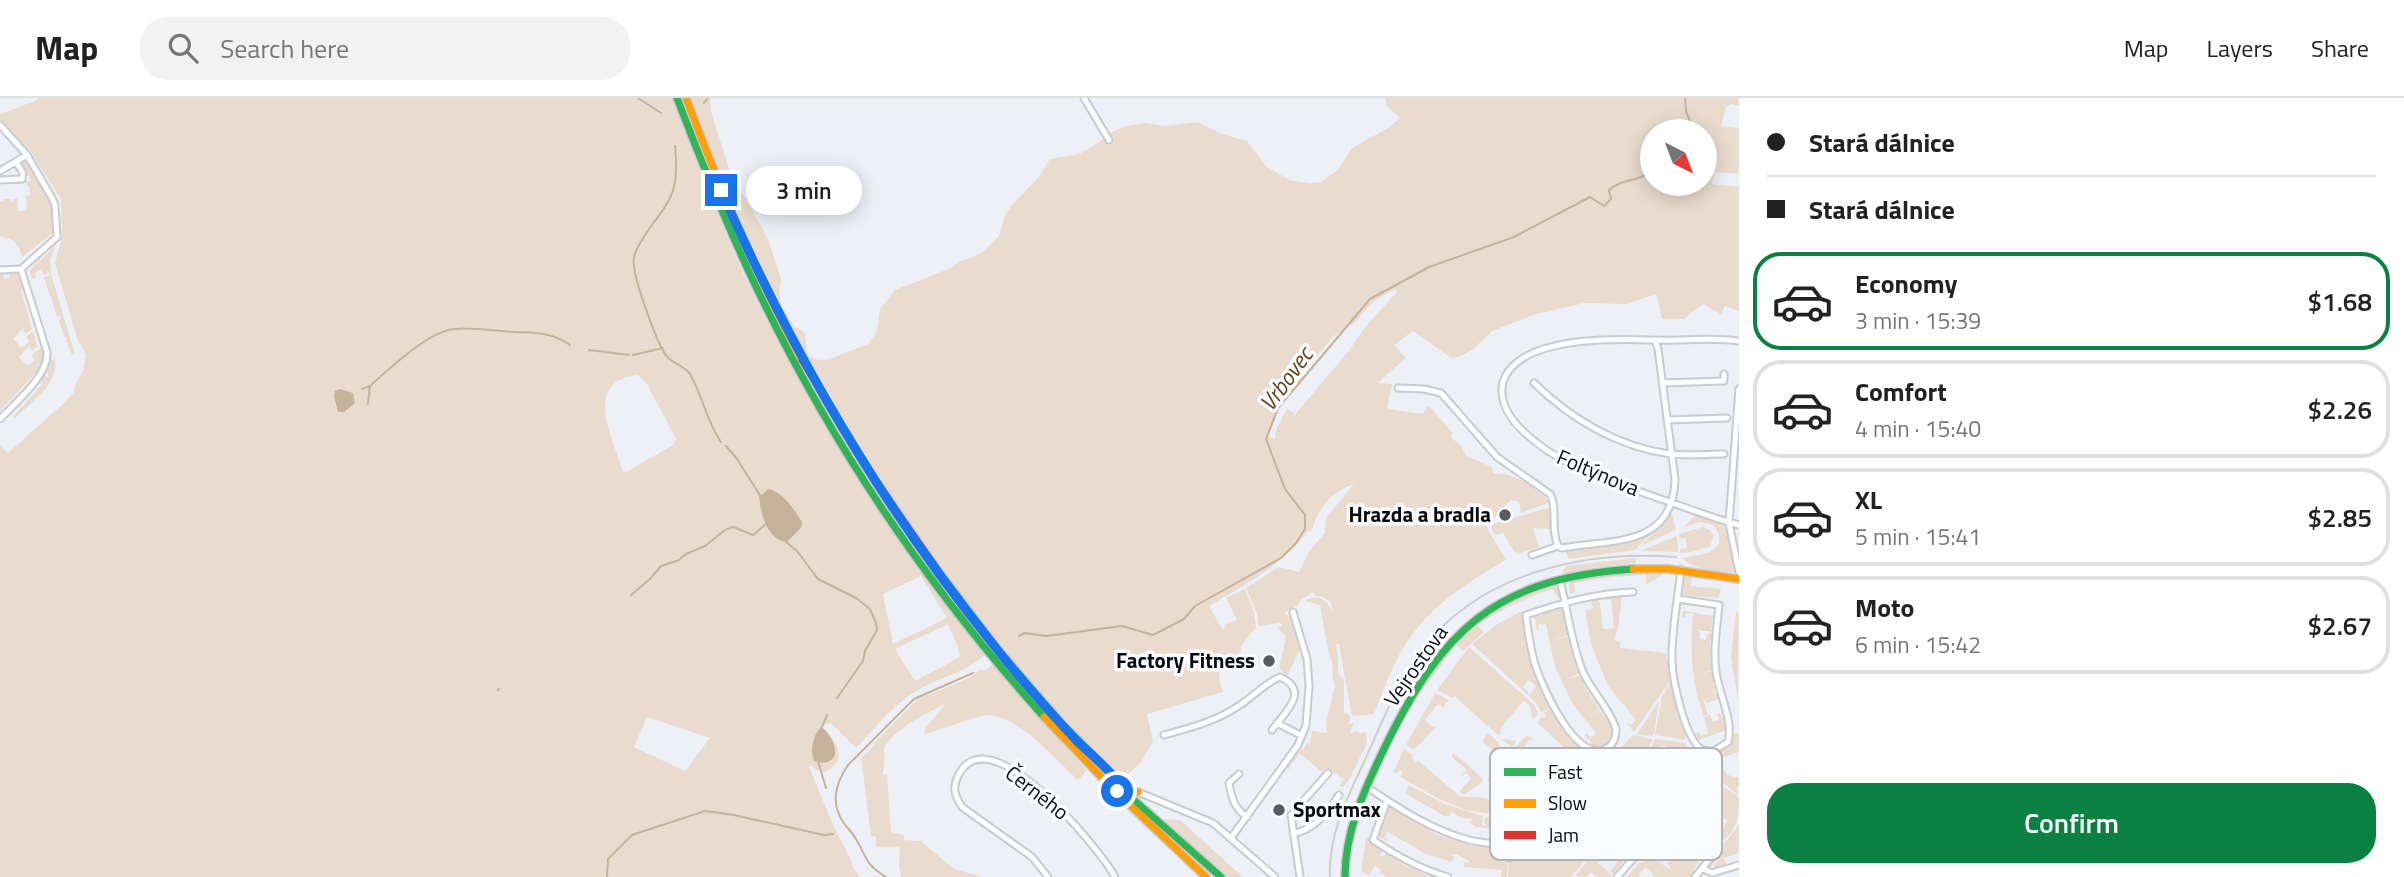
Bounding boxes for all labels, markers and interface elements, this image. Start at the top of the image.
search box [140,17,630,80]
text: Map [35,23,98,73]
icon: search [164,29,202,67]
text: Search here [220,29,349,68]
text: Map [2124,30,2169,66]
text: Layers [2207,30,2273,66]
text: Share [2311,30,2369,66]
north arrow [1640,119,1717,196]
map controls [1640,119,1717,196]
text: Stará dálnice [1809,123,1955,162]
callout: 3 min [746,166,861,214]
text: 3 min [776,173,832,208]
route end [705,174,737,206]
text: Stará dálnice [1809,190,1955,229]
text: Economy [1855,264,1957,303]
icon: car [1771,270,1834,333]
text: $1.68 [2308,282,2372,321]
text: 3 min · 15:39 [1855,303,1981,338]
water label: Vrbovec [1250,337,1322,418]
text: Comfort [1855,372,1947,411]
icon: car [1771,378,1834,441]
text: $2.26 [2308,390,2372,429]
text: 4 min · 15:40 [1855,411,1981,446]
street label: Foltýnova [1552,440,1645,504]
text: XL [1855,480,1882,519]
icon: car [1771,486,1834,549]
place label: Hrazda a bradla [1349,498,1491,530]
text: $2.85 [2308,498,2372,537]
marker: Hrazda a bradla [1497,507,1513,523]
text: 5 min · 15:41 [1855,519,1981,554]
text: Moto [1855,588,1914,627]
icon: car [1771,594,1834,657]
text: $2.67 [2308,606,2372,645]
street label: Vejrostova [1375,618,1455,713]
text: 6 min · 15:42 [1855,627,1981,662]
place label: Factory Fitness [1116,644,1255,676]
marker: Factory Fitness [1261,653,1277,669]
legend [1490,748,1722,860]
street label: Černého [999,757,1076,827]
text: Fast [1548,757,1583,786]
route start [1101,775,1133,807]
button: Confirm [1767,783,2376,863]
text: Slow [1548,788,1587,817]
place label: Sportmax [1293,793,1381,825]
marker: Sportmax [1271,802,1287,818]
text: Jam [1548,820,1579,849]

